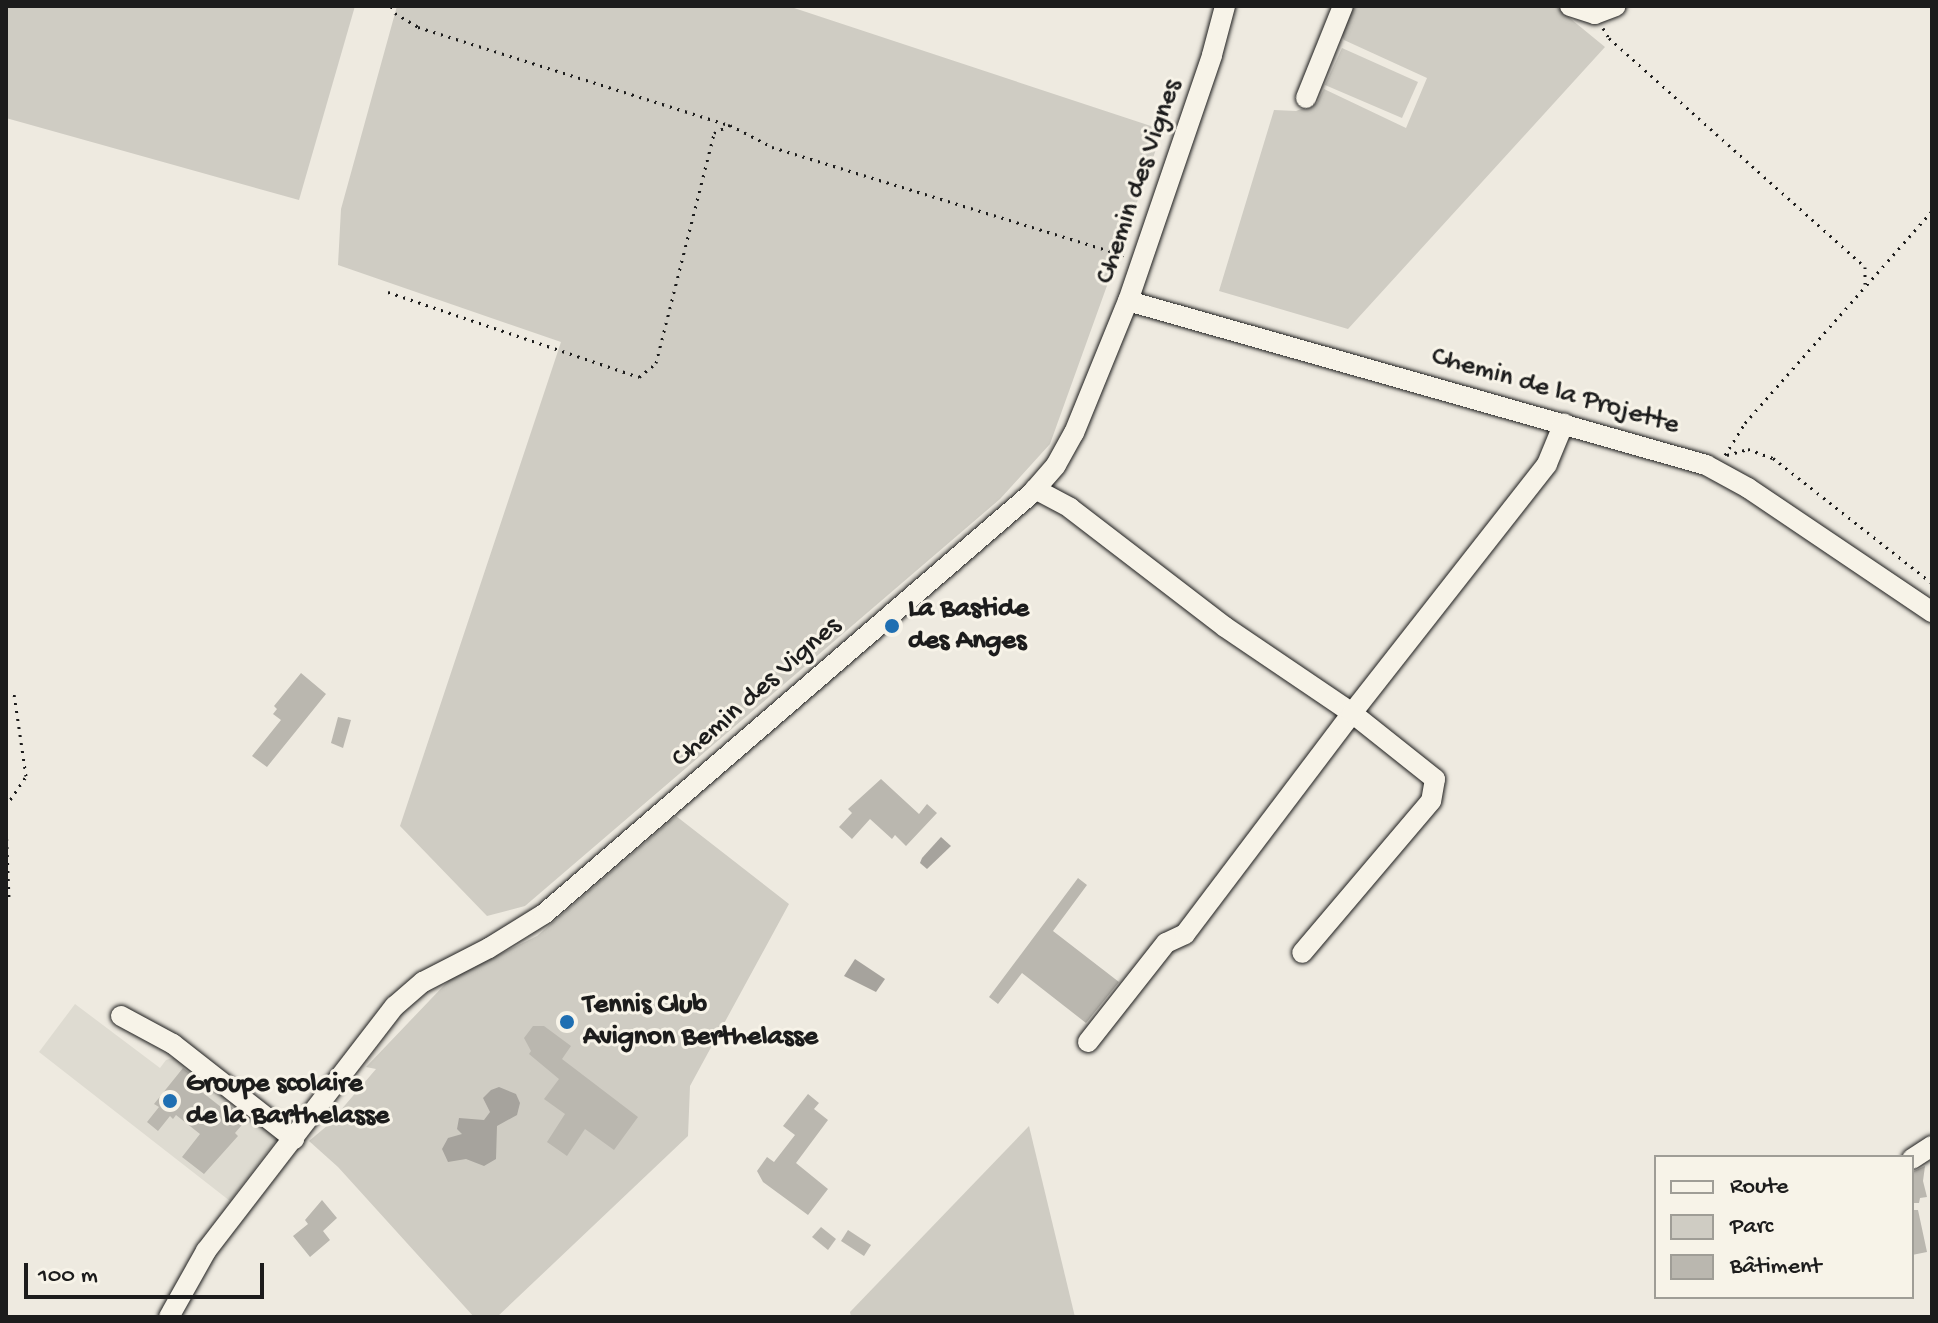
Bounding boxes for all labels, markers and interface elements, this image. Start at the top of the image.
street label: Chemin des Vignes [1089,75,1191,289]
street label: Chemin de la Projette [1427,341,1683,443]
place label: La Bastide des Anges [908,593,1029,659]
street label: Chemin des Vignes [665,610,849,776]
marker: La Bastide des Anges [883,617,901,635]
place label: Tennis Club Avignon Berthelasse [583,989,818,1055]
marker: Tennis Club Avignon Berthelasse [558,1013,576,1031]
place label: Groupe scolaire de la Barthelasse [186,1068,389,1134]
marker: Groupe scolaire de la Barthelasse [161,1092,179,1110]
legend [1654,1155,1914,1299]
text: Route [1730,1173,1788,1202]
text: Parc [1730,1213,1773,1242]
scale bar [28,1247,268,1297]
text: Bâtiment [1730,1253,1821,1282]
text: 100 m [38,1262,98,1291]

